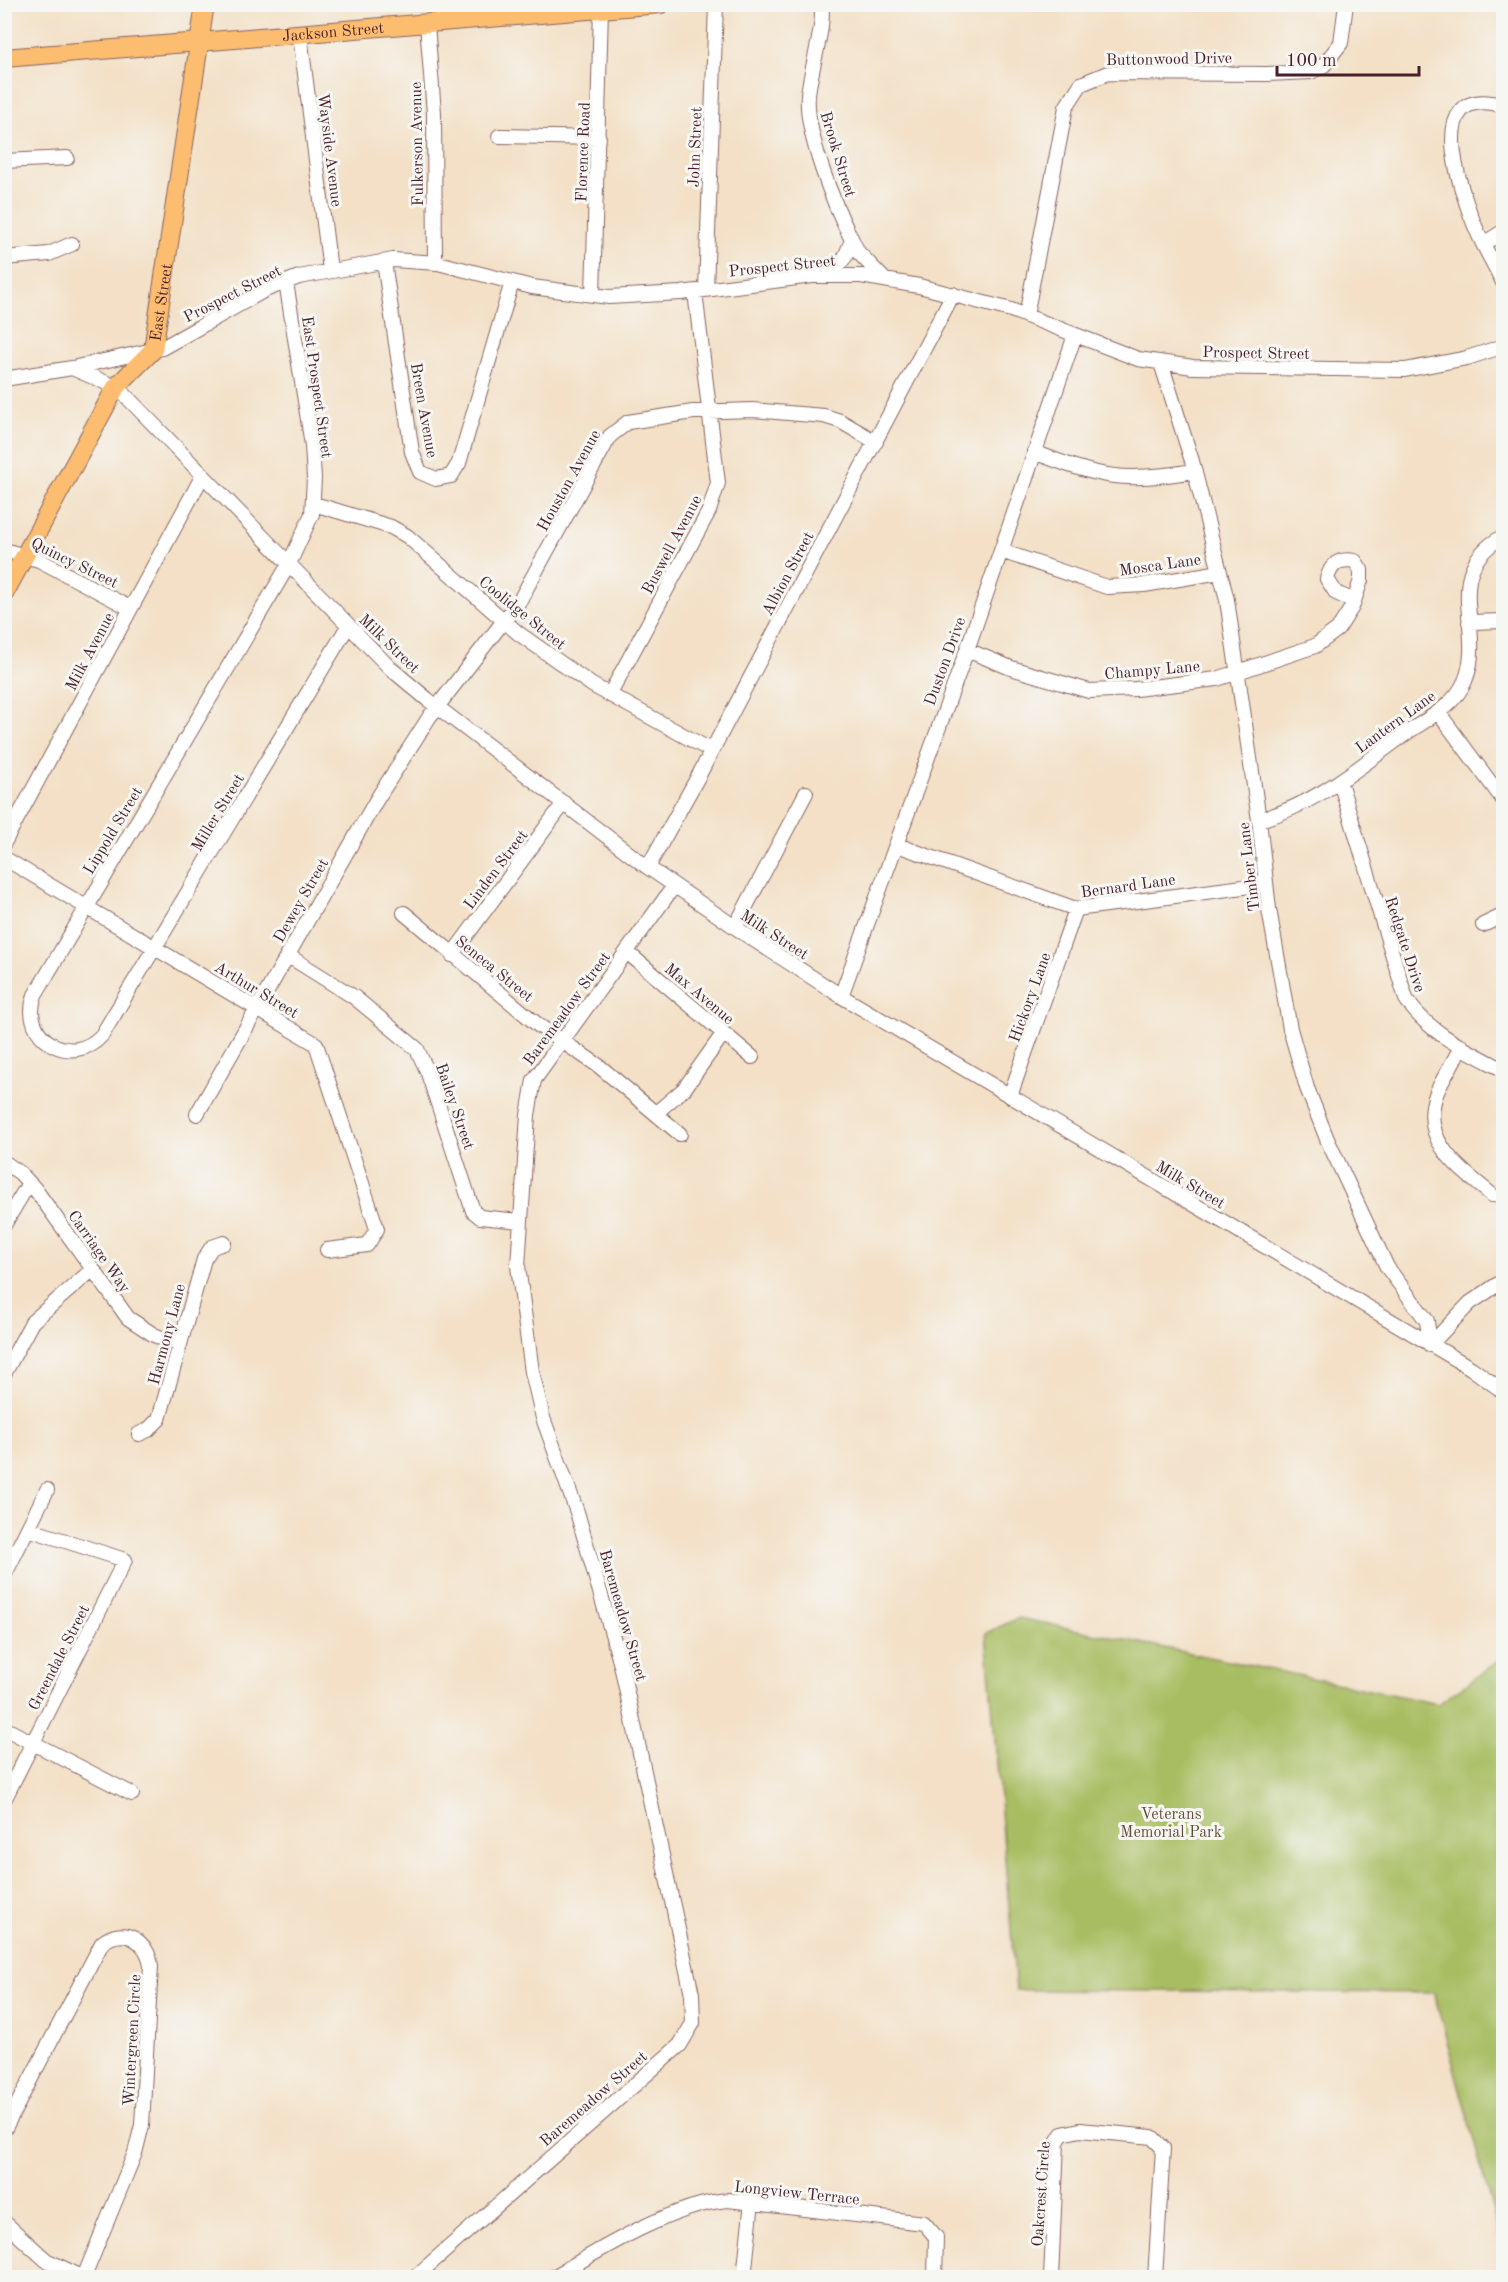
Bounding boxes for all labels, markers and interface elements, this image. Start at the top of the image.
street label: Jackson Street [281,21,385,45]
scale bar [1277,39,1420,77]
street label: Buttonwood Drive [1106,51,1232,69]
text: 100 m [1286,52,1337,70]
street label: Fulkerson Avenue [409,81,427,206]
street label: Wayside Avenue [314,93,344,208]
street label: Florence Road [574,102,594,202]
street label: John Street [687,106,705,188]
street label: Brook Street [816,110,858,200]
street label: Prospect Street [728,253,837,281]
street label: East Street [148,262,176,342]
street label: Prospect Street [181,263,285,326]
street label: East Prospect Street [298,315,334,460]
street label: Prospect Street [1202,345,1310,363]
street label: Breen Avenue [407,362,439,459]
street label: Houston Avenue [535,427,604,534]
street label: Buswell Avenue [640,493,706,597]
street label: Albion Street [760,529,818,619]
street label: Quincy Street [28,536,121,592]
street label: Mosca Lane [1118,552,1202,580]
street label: Coolidge Street [475,574,568,654]
street label: Milk Avenue [64,610,118,694]
street label: Milk Street [355,612,422,677]
street label: Duston Drive [922,615,969,708]
street label: Champy Lane [1104,659,1201,683]
street label: Lantern Lane [1353,688,1439,757]
street label: Miller Street [189,771,248,855]
street label: Lippold Street [81,784,146,878]
street label: Timber Lane [1237,821,1263,912]
street label: Linden Street [462,827,532,913]
street label: Dewey Street [271,856,332,946]
street label: Bernard Lane [1080,872,1177,902]
street label: Redgate Drive [1381,895,1427,994]
street label: Milk Street [737,908,811,964]
street label: Seneca Street [452,933,536,1006]
street label: Baremeadow Street [521,949,614,1069]
street label: Hickory Lane [1007,951,1055,1045]
street label: Arthur Street [211,959,301,1022]
street label: Max Avenue [661,961,736,1028]
street label: Bailey Street [432,1061,477,1152]
street label: Milk Street [1153,1159,1228,1213]
street label: Carriage Way [64,1208,133,1297]
street label: Harmony Lane [147,1282,189,1387]
street label: Baremeadow Street [596,1548,649,1684]
street label: Greendale Street [26,1602,93,1713]
park label: Veterans Memorial Park [1120,1807,1222,1841]
street label: Wintergreen Circle [122,1974,144,2107]
street label: Baremeadow Street [538,2049,651,2150]
street label: Oakcrest Circle [1030,2141,1054,2247]
street label: Longview Terrace [733,2179,860,2209]

